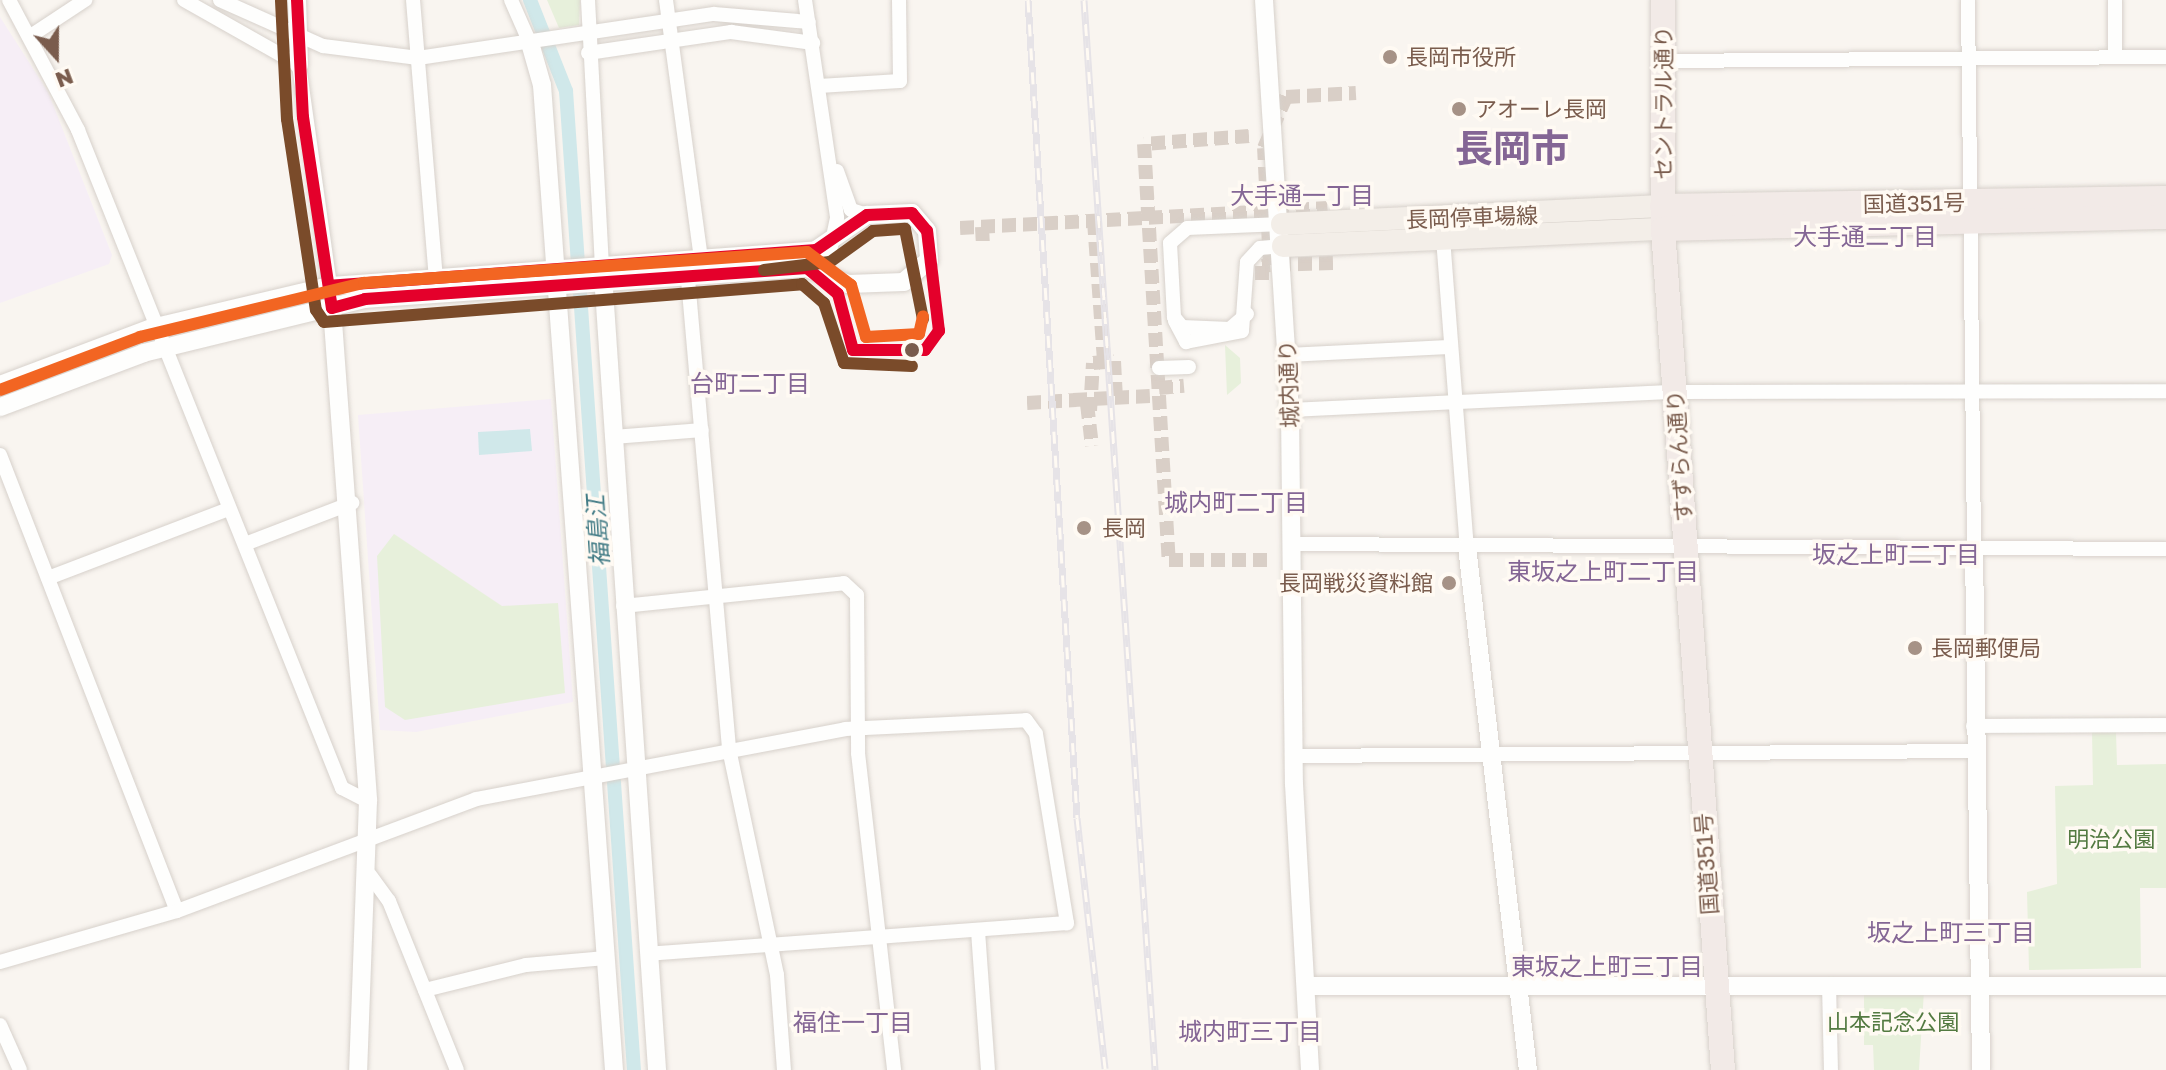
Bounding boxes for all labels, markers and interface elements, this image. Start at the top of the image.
north arrow [16,16,96,96]
street label: セントラル通り [1650,26,1676,180]
place label: 長岡市役所 [1406,44,1516,70]
marker: 長岡市役所 [1381,48,1399,66]
text: N [52,63,77,94]
place label: アオーレ長岡 [1475,96,1607,122]
marker: アオーレ長岡 [1450,100,1468,118]
district label: 長岡市 [1455,125,1569,171]
district label: 大手通一丁目 [1230,181,1374,209]
street label: 国道351号 [1863,189,1965,217]
street label: 長岡停車場線 [1406,202,1538,232]
district label: 大手通二丁目 [1793,222,1937,250]
street label: 城内通り [1273,340,1303,428]
unlabelled marker [904,342,920,358]
district label: 台町二丁目 [690,369,810,397]
street label: すずらん通り [1661,389,1697,523]
district label: 城内町二丁目 [1164,488,1308,516]
water label: 福島江 [580,494,614,568]
place label: 長岡 [1102,515,1146,541]
marker: 長岡 [1073,517,1095,539]
district label: 坂之上町二丁目 [1812,540,1980,568]
district label: 東坂之上町二丁目 [1507,557,1699,585]
place label: 長岡戦災資料館 [1279,570,1433,596]
marker: 長岡戦災資料館 [1440,574,1458,592]
place label: 長岡郵便局 [1931,635,2041,661]
marker: 長岡郵便局 [1906,639,1924,657]
street label: 国道351号 [1689,812,1723,916]
park label: 明治公園 [2067,826,2155,852]
district label: 坂之上町三丁目 [1867,918,2035,946]
district label: 東坂之上町三丁目 [1511,952,1703,980]
district label: 福住一丁目 [793,1008,913,1036]
park label: 山本記念公園 [1827,1009,1959,1035]
district label: 城内町三丁目 [1178,1017,1322,1045]

